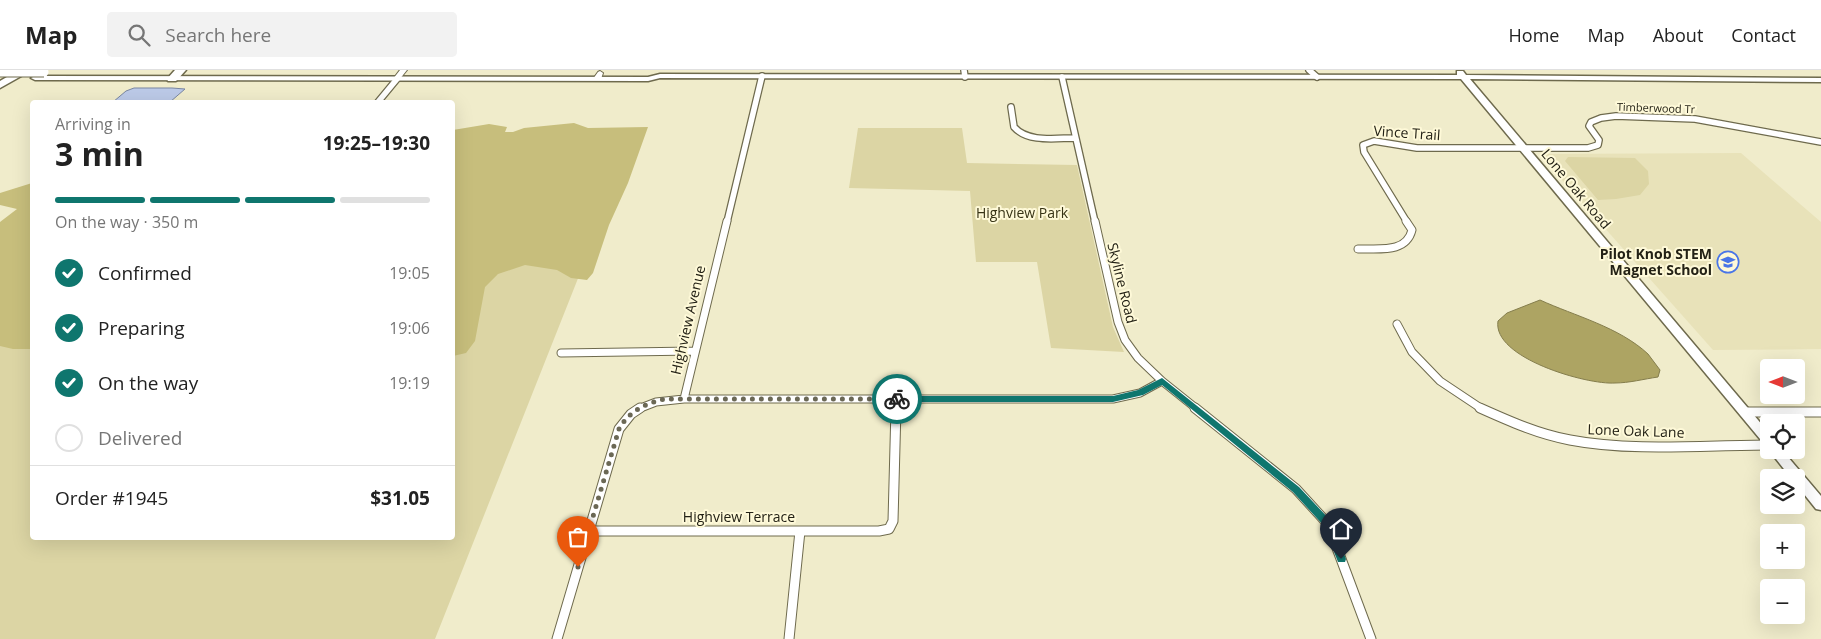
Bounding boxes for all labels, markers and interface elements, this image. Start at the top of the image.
search box [107,12,457,57]
text: Map [25,18,77,51]
icon: search [125,21,153,49]
text: Search here [165,22,271,48]
text: Home [1509,23,1559,47]
text: Map [1587,23,1625,47]
text: About [1653,23,1703,47]
text: Contact [1731,23,1796,47]
street label: Timberwood Tr [1617,99,1696,116]
text: Arriving in [55,113,131,135]
street label: Vince Trail [1373,121,1441,144]
text: 19:25–19:30 [323,130,430,156]
text: 3 min [55,132,144,175]
street label: Lone Oak Road [1537,145,1615,233]
park label: Highview Park [976,203,1069,222]
text: On the way · 350 m [55,211,198,233]
street label: Skyline Road [1103,241,1142,325]
place label: Pilot Knob STEM Magnet School [1600,244,1712,279]
school or university icon: Pilot Knob STEM Magnet School [1716,250,1740,274]
icon: check [55,259,83,287]
text: Confirmed [98,260,192,286]
text: 19:05 [389,262,430,284]
street label: Highview Avenue [666,263,709,376]
icon: check [55,314,83,342]
text: Preparing [98,315,185,341]
text: 19:06 [389,317,430,339]
north arrow [1760,359,1805,404]
map controls [1760,359,1805,624]
icon: check [55,369,83,397]
text: On the way [98,370,198,396]
text: 19:19 [389,372,430,394]
courier [872,374,922,424]
icon: bike [883,385,911,413]
button: locate [1760,414,1805,459]
street label: Lone Oak Lane [1587,419,1685,442]
text: Delivered [98,425,182,451]
button: layers [1760,469,1805,514]
text: Order #1945 [55,485,168,511]
text: $31.05 [370,485,430,511]
street label: Highview Terrace [683,507,795,526]
pin [1320,508,1362,559]
icon: home [1327,515,1355,543]
pin [557,516,599,567]
icon: bag [564,523,592,551]
button: + [1760,524,1805,569]
button: − [1760,579,1805,624]

